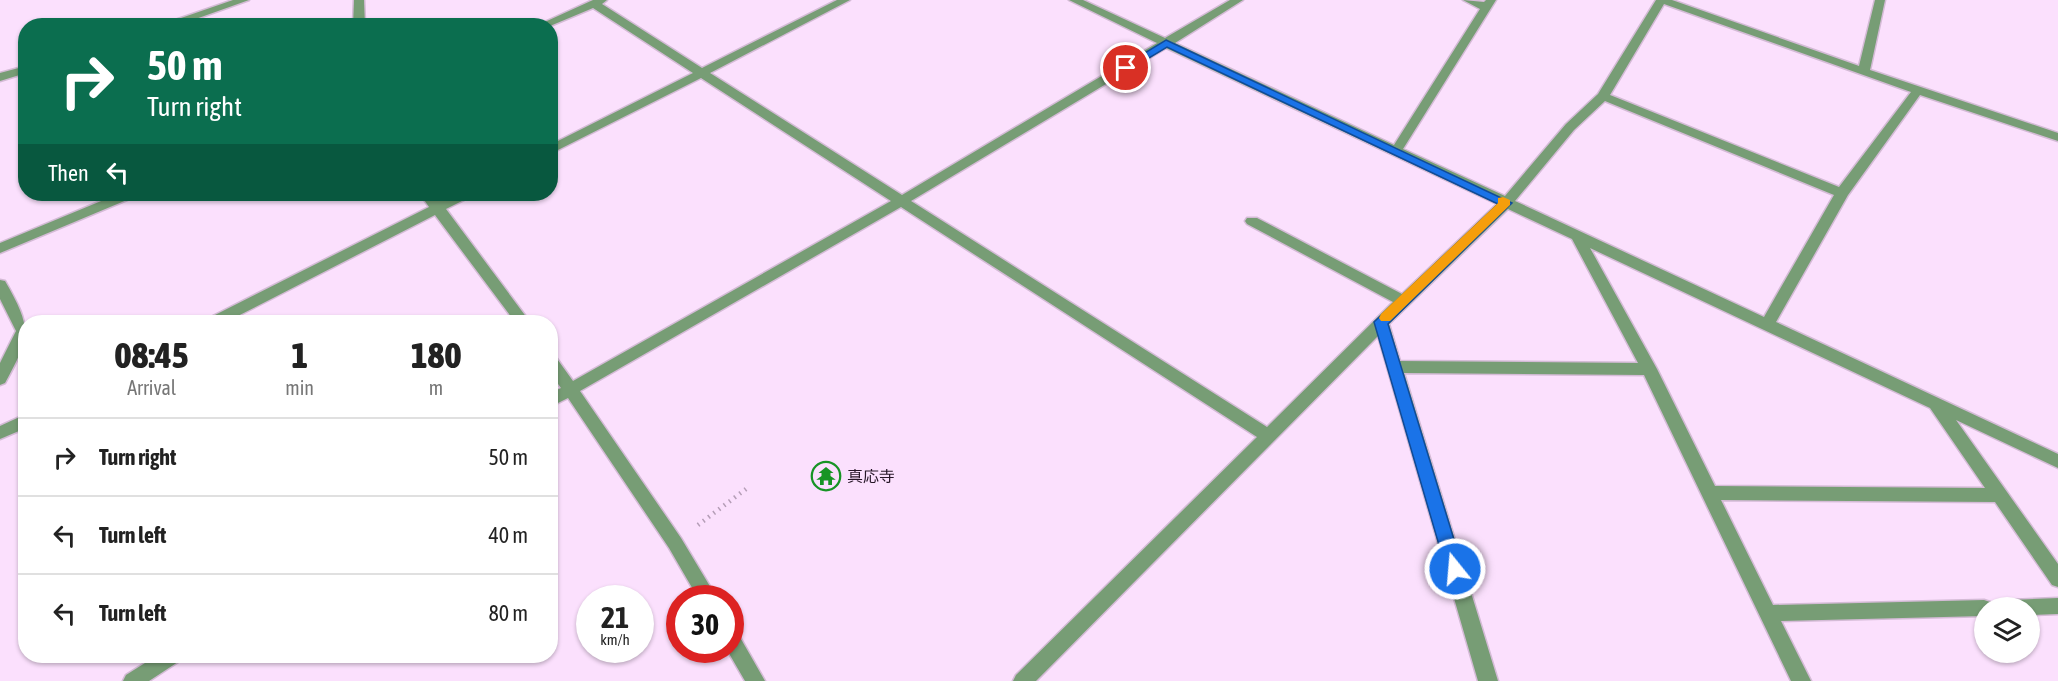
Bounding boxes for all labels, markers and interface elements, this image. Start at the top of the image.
text: 50 m [147,41,222,89]
icon: right [48,42,126,120]
pin [1100,42,1151,93]
icon: arrive [1109,51,1142,84]
text: Turn right [147,91,242,122]
icon: left [101,156,134,189]
text: Then [48,160,89,186]
text: 08:45 [115,334,189,376]
text: 1 [291,334,308,376]
text: 180 [411,334,461,376]
text: Arrival [127,376,176,399]
text: min [285,376,314,399]
text: m [429,376,443,399]
icon: right [48,441,81,474]
text: Turn right [99,444,176,470]
text: 50 m [488,444,528,470]
temple icon: 真応寺 [810,460,842,492]
place label: 真応寺 [847,467,895,485]
icon: left [48,519,81,552]
text: Turn left [99,522,166,548]
text: 40 m [488,522,528,548]
position arrow [1423,537,1487,601]
speed limit sign: 30 [666,585,744,663]
icon: left [48,597,81,630]
map controls [1974,597,2040,663]
button: layers [1974,597,2040,663]
text: Turn left [99,600,166,626]
text: 80 m [488,600,528,626]
text: 21 [601,600,629,634]
text: km/h [600,631,630,648]

